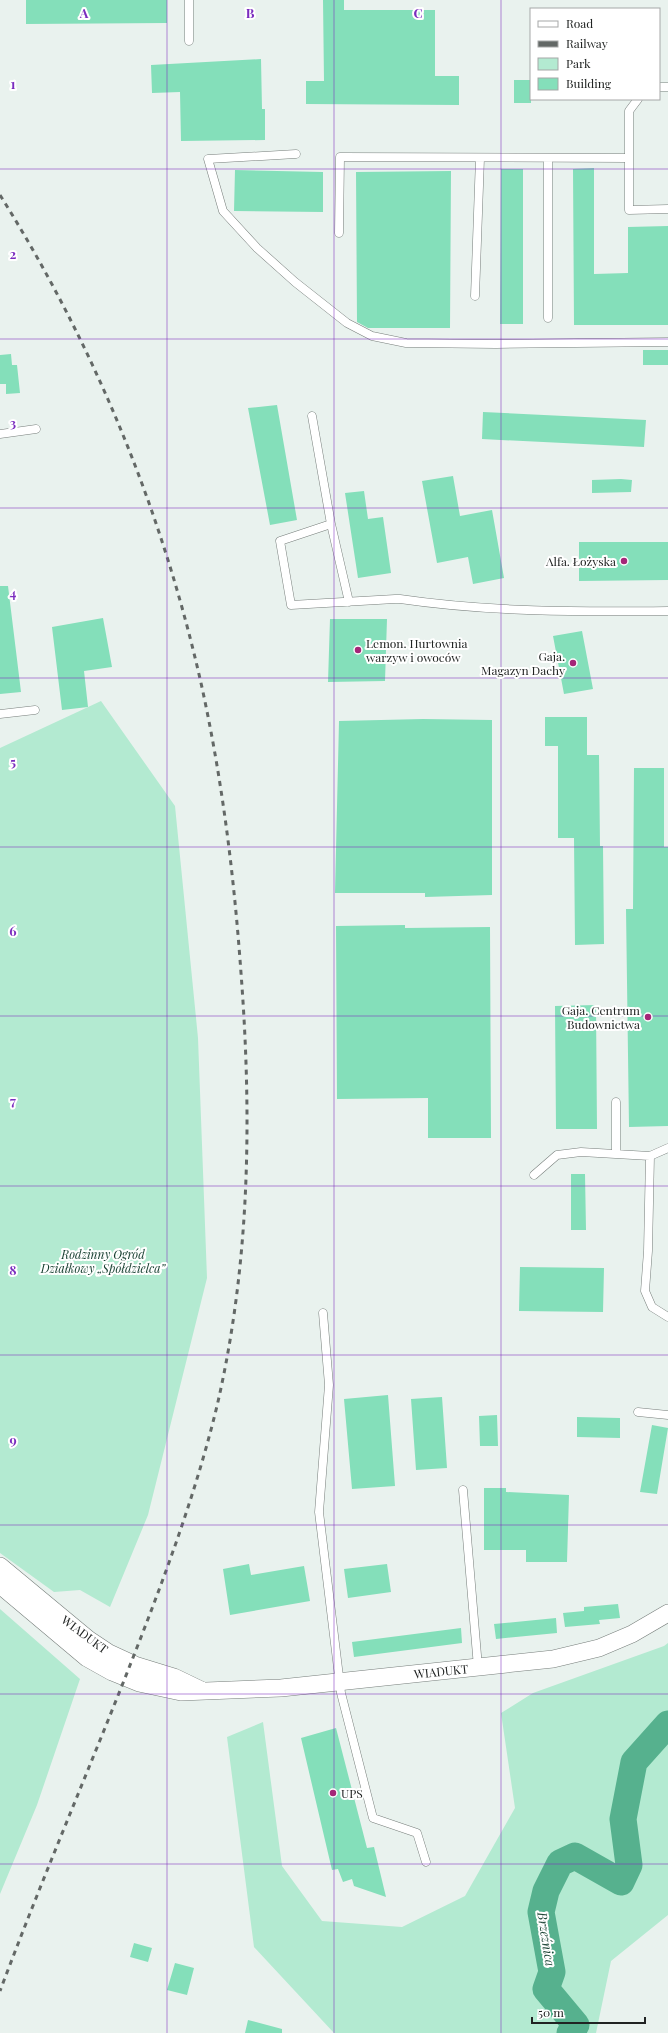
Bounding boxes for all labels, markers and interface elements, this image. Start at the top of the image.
text: A [79,4,89,21]
text: B [246,4,255,21]
text: C [413,4,423,21]
legend [530,8,660,100]
text: Road [566,15,593,31]
text: Railway [566,35,608,51]
text: Park [566,55,591,71]
text: 1 [11,75,16,92]
text: Building [566,75,612,91]
text: 2 [10,245,17,262]
text: 3 [10,414,16,431]
place label: Alfa. Łożyska [545,553,616,569]
marker: Alfa. Łożyska [619,556,629,566]
text: 4 [10,584,17,601]
place label: Lemon. Hurtownia warzyw i owoców [366,635,467,665]
marker: Lemon. Hurtownia warzyw i owoców [353,645,363,655]
place label: Gaja. Magazyn Dachy [481,648,565,678]
marker: Gaja. Magazyn Dachy [568,658,578,668]
text: 5 [10,753,16,770]
text: 6 [9,922,17,939]
place label: Gaja. Centrum Budownictwa [562,1002,640,1032]
marker: Gaja. Centrum Budownictwa [643,1012,653,1022]
text: 7 [10,1092,16,1109]
park label: Rodzinny Ogród Działkowy „Spółdzielca” [40,1246,166,1276]
text: 8 [9,1261,17,1278]
text: 9 [9,1431,17,1448]
street label: WIADUKT [58,1611,112,1657]
street label: WIADUKT [412,1660,469,1682]
place label: UPS [341,1785,363,1801]
marker: UPS [328,1788,338,1798]
water label: Brzeźnica [534,1910,560,1968]
scale bar [532,1999,645,2025]
text: 50 m [538,2004,564,2020]

